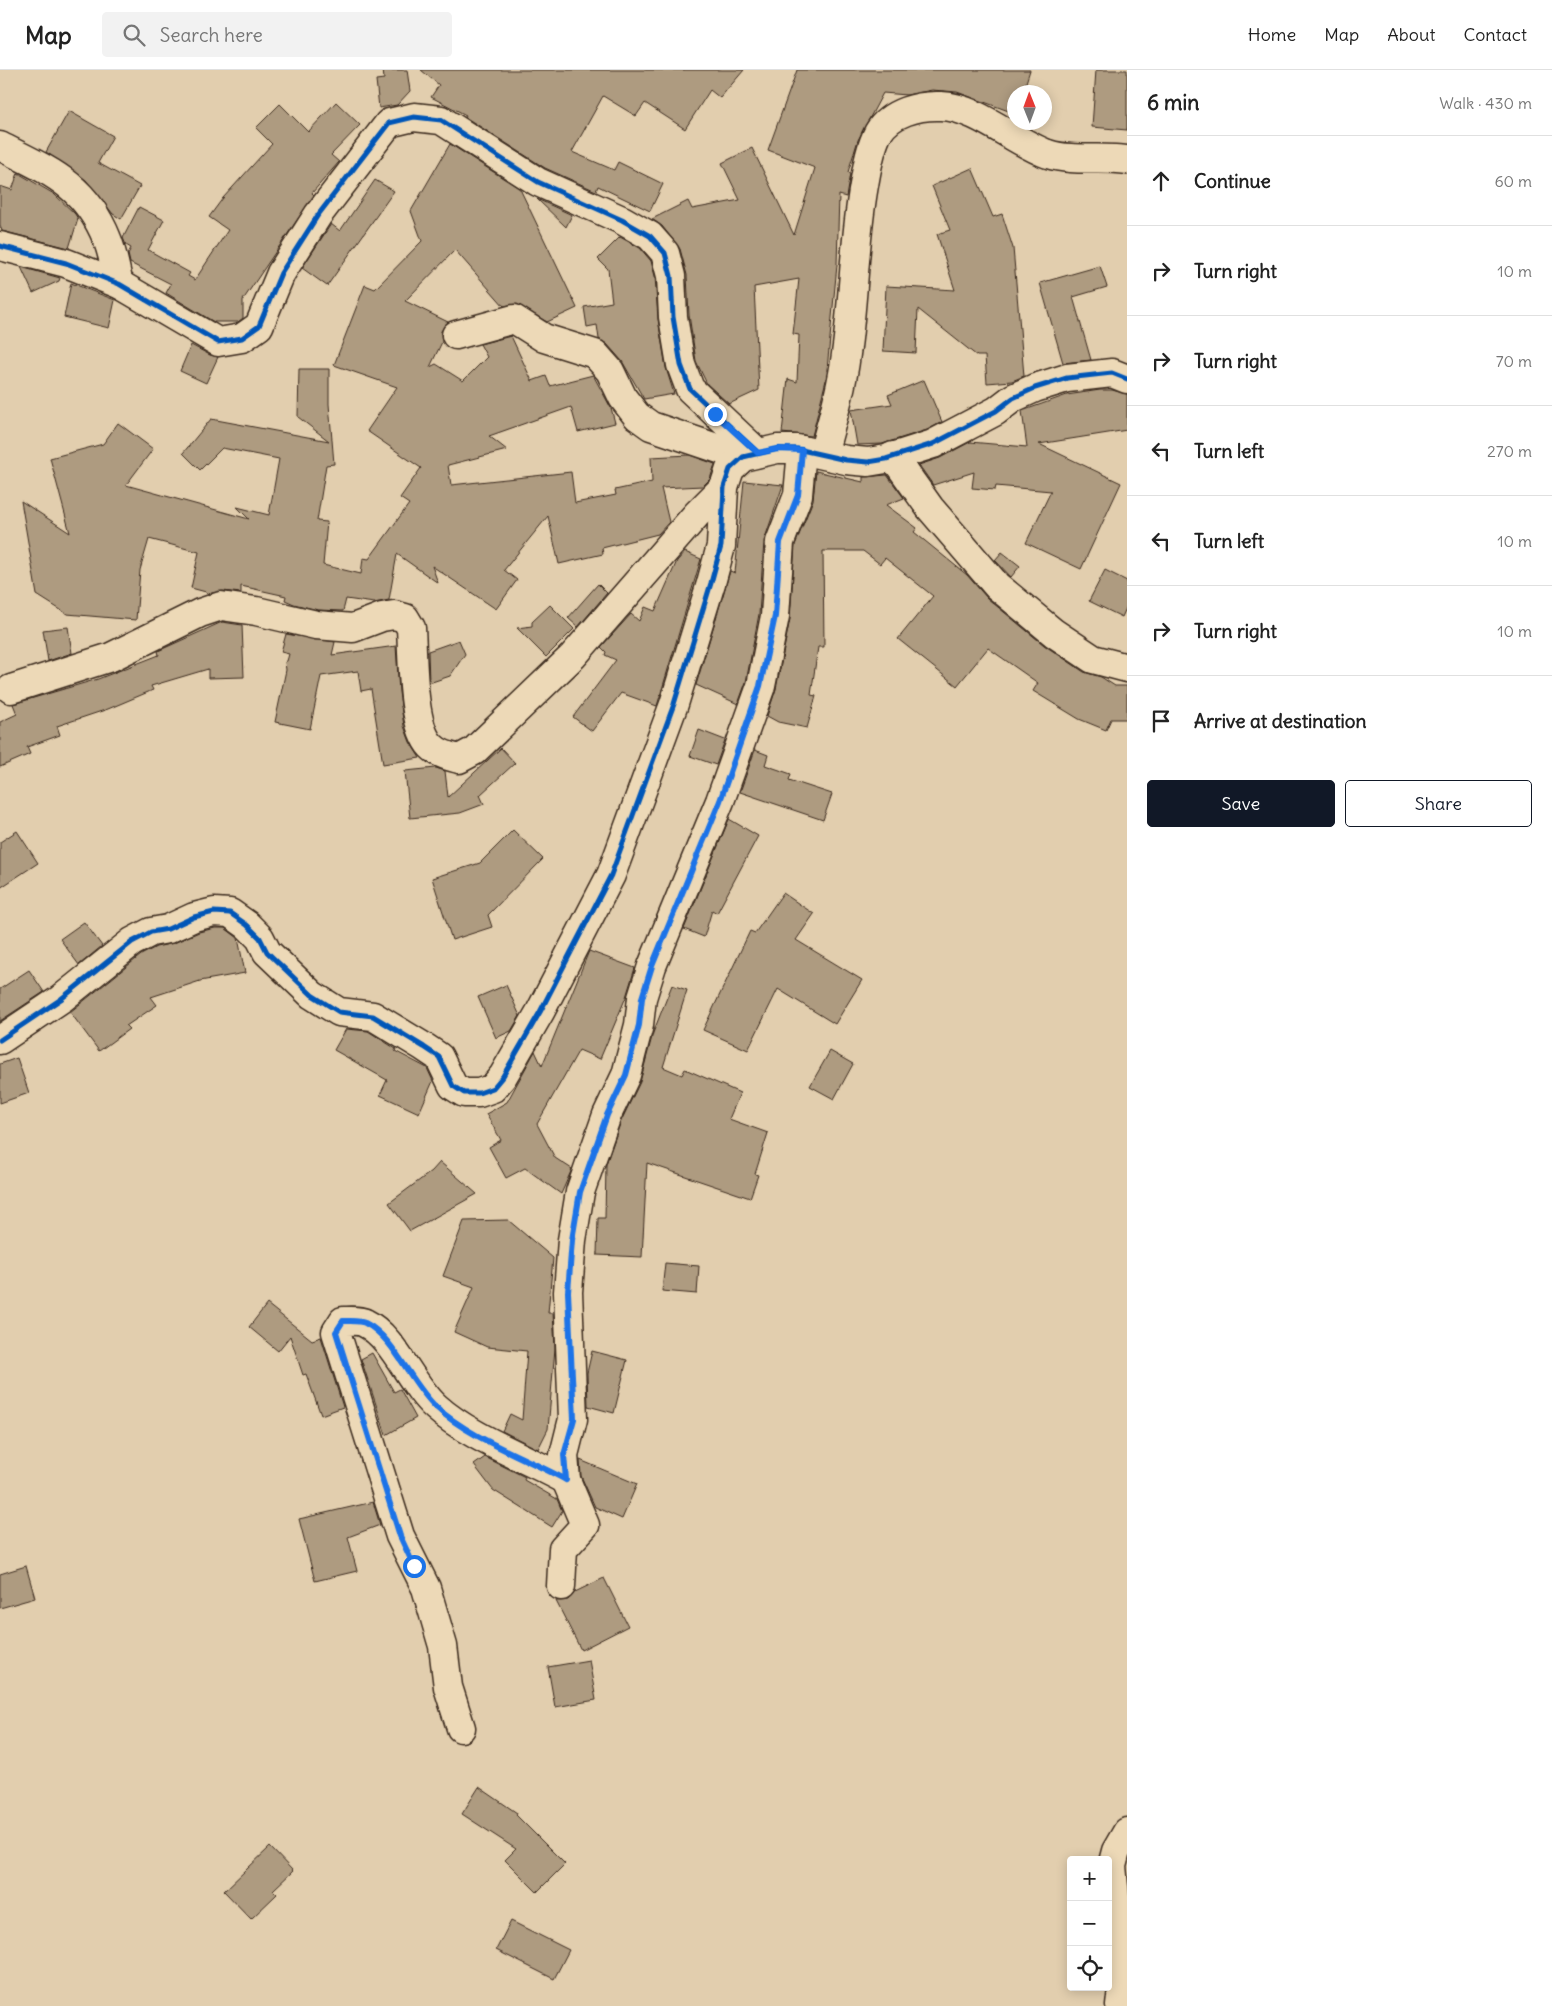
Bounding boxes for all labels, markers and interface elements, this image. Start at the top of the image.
search box [102,12,452,57]
text: Map [25,20,72,50]
icon: search [120,21,148,49]
text: Search here [160,23,263,47]
text: Home [1248,23,1296,46]
text: Map [1324,23,1359,46]
text: About [1387,23,1435,46]
text: Contact [1463,23,1527,46]
north arrow [1007,85,1052,130]
text: 6 min [1147,89,1199,116]
text: Walk · 430 m [1439,93,1532,113]
icon: ahead [1147,167,1175,195]
text: Continue [1194,169,1271,193]
text: 60 m [1494,171,1532,191]
icon: right [1147,257,1175,285]
text: Turn right [1194,259,1277,283]
text: 10 m [1497,261,1532,281]
icon: right [1147,347,1175,375]
text: Turn right [1194,349,1277,373]
text: 70 m [1496,351,1532,371]
route end [704,403,727,426]
icon: left [1147,437,1175,465]
text: Turn left [1194,439,1264,463]
text: 270 m [1487,441,1532,461]
icon: left [1147,527,1175,555]
text: Turn left [1194,529,1264,553]
text: 10 m [1497,531,1532,551]
icon: right [1147,617,1175,645]
text: Turn right [1194,619,1277,643]
text: 10 m [1497,621,1532,641]
icon: arrive [1147,707,1175,735]
text: Arrive at destination [1194,709,1367,733]
button: Save [1147,780,1335,827]
button: Share [1345,780,1532,827]
route start [403,1555,426,1578]
map controls [1067,1856,1112,1991]
button: + [1067,1856,1112,1901]
button: − [1067,1901,1112,1946]
button: locate [1067,1946,1112,1991]

